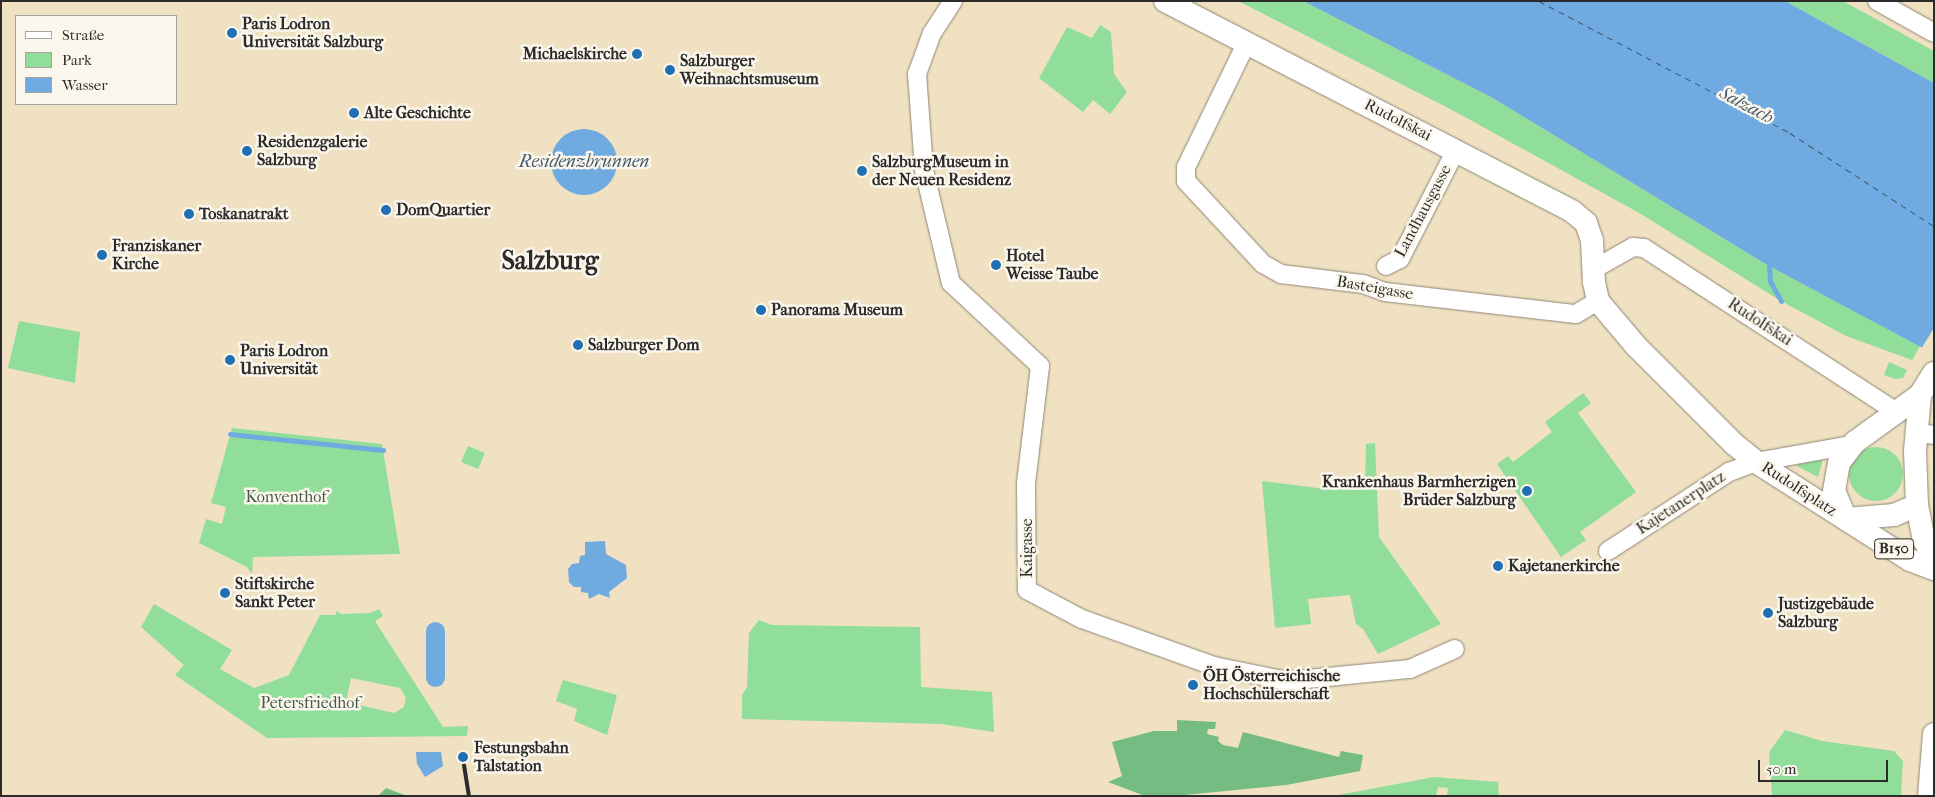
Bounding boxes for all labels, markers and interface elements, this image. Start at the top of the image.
place label: Paris Lodron Universität Salzburg [242,14,383,52]
legend [15,15,178,105]
text: Straße [62,26,104,44]
marker: Paris Lodron Universität Salzburg [226,27,238,39]
place label: Michaelskirche [523,44,627,64]
marker: Michaelskirche [631,48,643,60]
text: Park [62,51,92,69]
place label: Salzburger Weihnachtsmuseum [680,51,819,89]
marker: Salzburger Weihnachtsmuseum [664,64,676,76]
text: Wasser [62,76,108,94]
water label: Salzach [1715,83,1777,129]
street label: Rudolfskai [1361,95,1435,145]
place label: Alte Geschichte [364,103,471,123]
marker: Alte Geschichte [348,107,360,119]
place label: Residenzgalerie Salzburg [257,132,367,170]
marker: Residenzgalerie Salzburg [241,145,253,157]
water label: Residenzbrunnen [519,151,649,173]
place label: SalzburgMuseum in der Neuen Residenz [872,152,1011,190]
street label: Landhausgasse [1391,161,1455,261]
marker: SalzburgMuseum in der Neuen Residenz [856,165,868,177]
place label: DomQuartier [396,200,490,220]
place label: Toskanatrakt [199,204,288,224]
marker: DomQuartier [380,204,392,216]
marker: Toskanatrakt [183,208,195,220]
place label: Franziskaner Kirche [112,236,201,274]
district label: Salzburg [501,245,599,277]
place label: Hotel Weisse Taube [1006,246,1098,284]
marker: Franziskaner Kirche [96,249,108,261]
marker: Hotel Weisse Taube [990,259,1002,271]
street label: Basteigasse [1335,272,1415,304]
street label: Rudolfskai [1724,294,1796,350]
place label: Panorama Museum [771,300,903,320]
marker: Panorama Museum [755,304,767,316]
place label: Salzburger Dom [588,335,699,355]
marker: Salzburger Dom [572,339,584,351]
place label: Paris Lodron Universität [240,341,328,379]
marker: Paris Lodron Universität [224,354,236,366]
street label: Rudolfsplatz [1758,458,1840,520]
street label: Kajetanerplatz [1633,467,1729,539]
place label: Krankenhaus Barmherzigen Brüder Salzburg [1322,472,1516,510]
marker: Krankenhaus Barmherzigen Brüder Salzburg [1520,484,1534,498]
park label: Konventhof [245,487,327,507]
street label: Kaigasse [1017,518,1037,578]
road number: B150 [1874,536,1914,562]
place label: Kajetanerkirche [1508,556,1620,576]
marker: Kajetanerkirche [1492,560,1504,572]
place label: Stiftskirche Sankt Peter [235,574,315,612]
marker: Stiftskirche Sankt Peter [219,587,231,599]
place label: Justizgebäude Salzburg [1778,594,1874,632]
marker: Justizgebäude Salzburg [1762,607,1774,619]
place label: ÖH Österreichische Hochschülerschaft [1203,666,1340,704]
marker: ÖH Österreichische Hochschülerschaft [1187,679,1199,691]
park label: Petersfriedhof [260,693,360,713]
place label: Festungsbahn Talstation [474,738,569,776]
marker: Festungsbahn Talstation [456,750,470,764]
scale bar [1760,750,1890,782]
text: 50 m [1766,760,1796,778]

